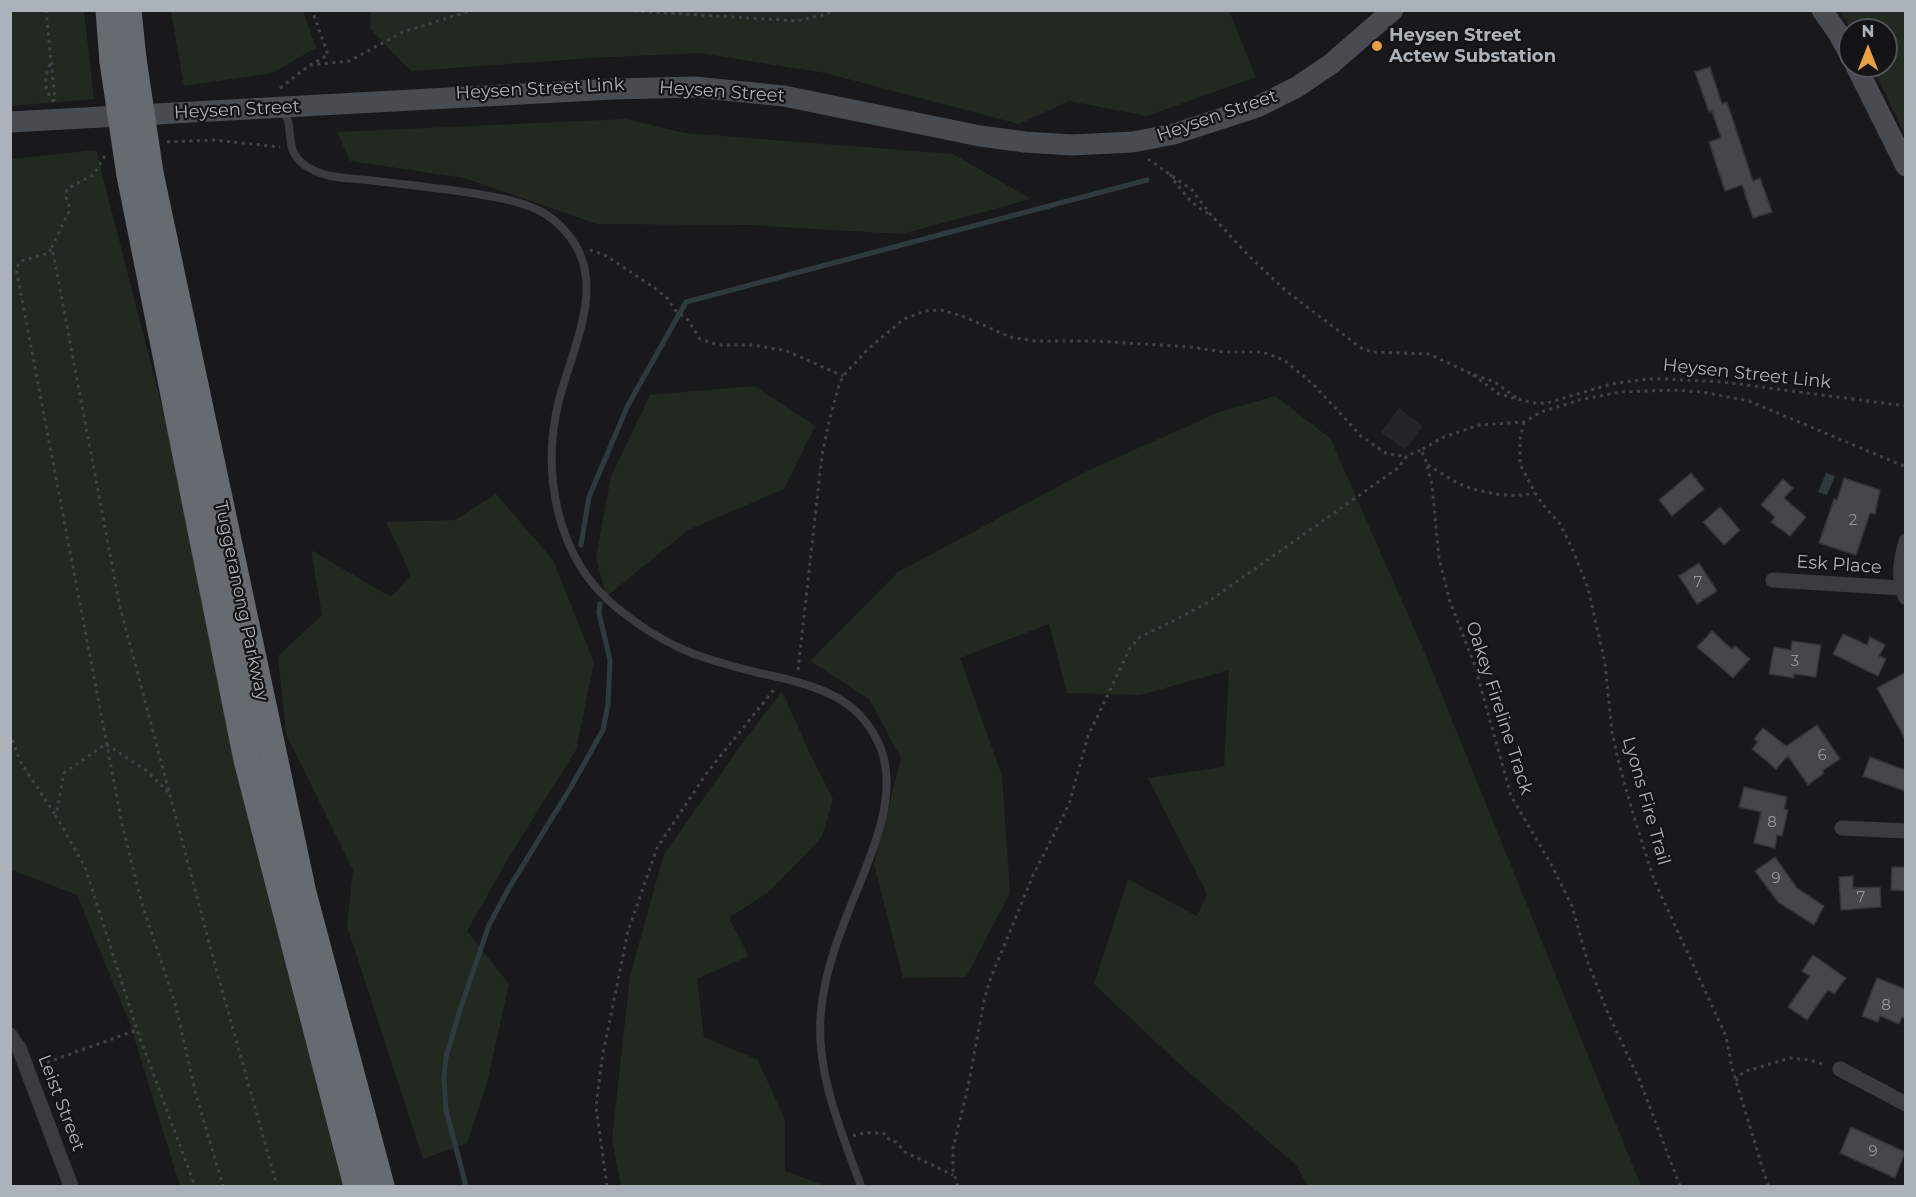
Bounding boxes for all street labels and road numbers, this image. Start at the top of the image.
street label: Heysen Street Link [455,74,625,104]
street label: Heysen Street [658,77,786,107]
street label: Heysen Street [1154,85,1280,147]
street label: Heysen Street [174,96,300,124]
street label: Heysen Street Link [1662,354,1832,394]
street label: Tuggeranong Parkway [209,499,273,703]
street label: Esk Place [1796,551,1882,579]
street label: Oakey Fireline Track [1461,619,1537,797]
street label: Lyons Fire Trail [1617,734,1675,868]
street label: Leist Street [33,1052,89,1154]

